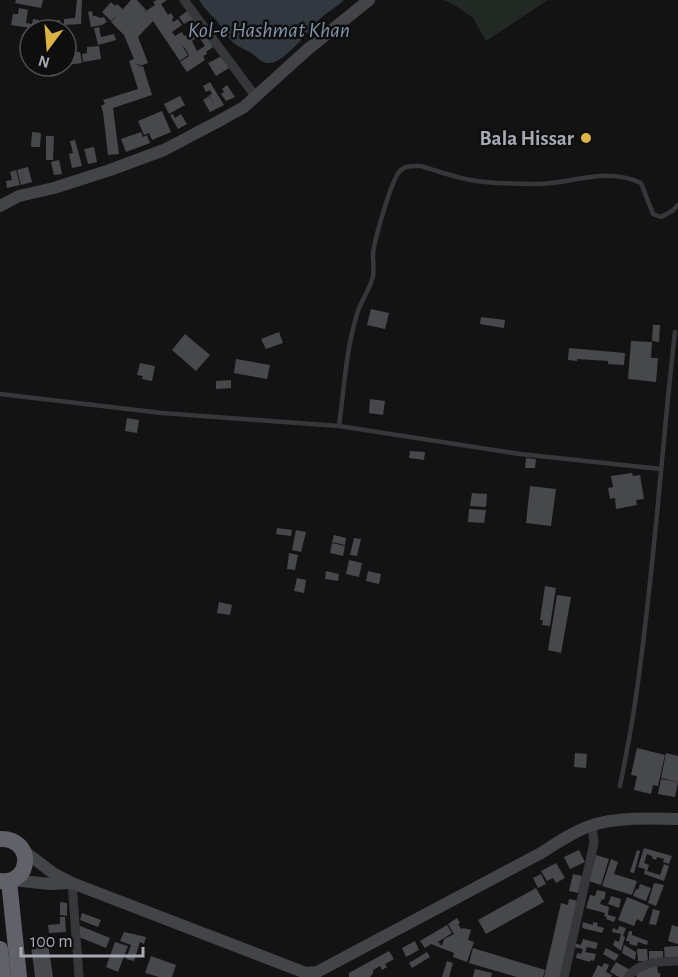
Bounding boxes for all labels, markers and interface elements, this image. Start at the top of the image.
north arrow [18,18,78,78]
water label: Kol-e Hashmat Khan [188,19,350,41]
text: N [37,52,52,71]
place label: Bala Hissar [479,128,575,149]
marker: Bala Hissar [579,131,593,145]
scale bar [21,920,142,958]
text: 100 m [30,933,73,951]

